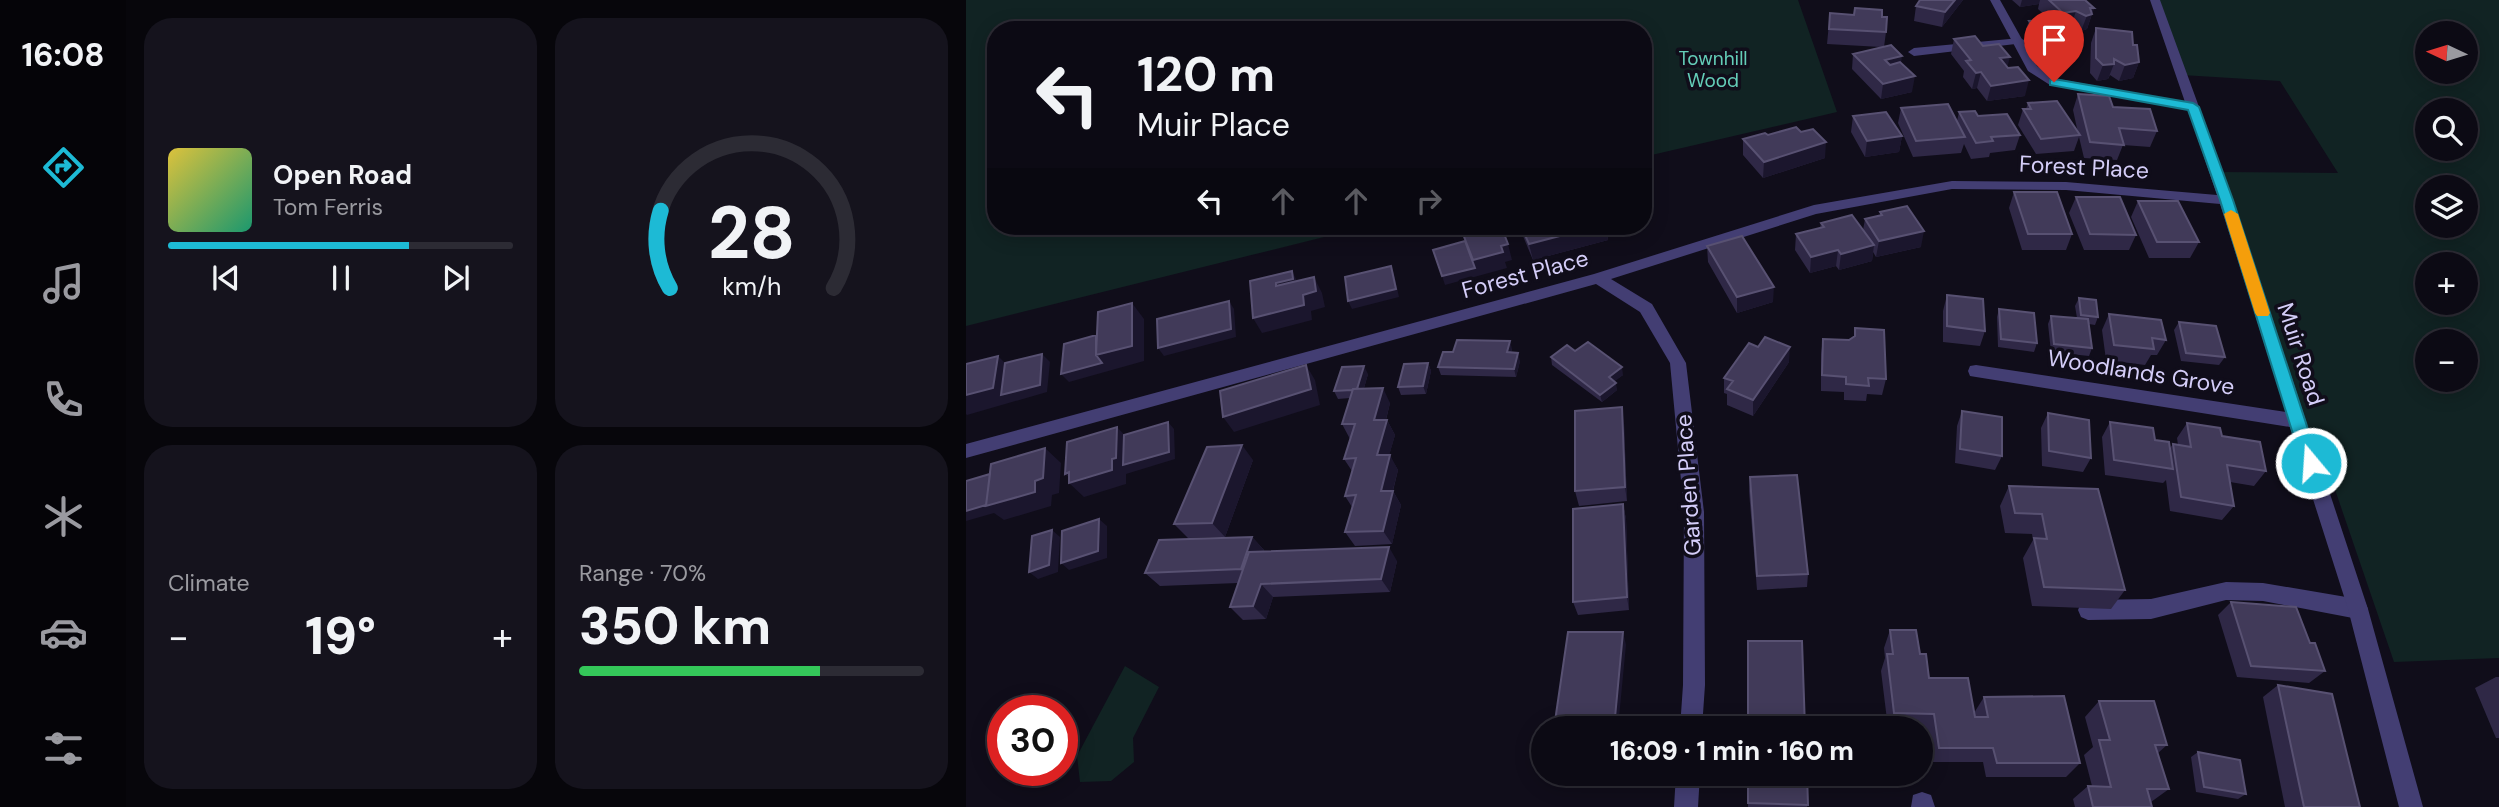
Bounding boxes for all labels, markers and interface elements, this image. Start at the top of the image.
pin [2024,10,2084,82]
icon: arrive [2035,21,2073,59]
north arrow [2415,21,2478,84]
map controls [2415,21,2478,392]
text: 16:08 [22,34,104,76]
text: 120 m [1137,42,1275,106]
park label: Townhill Wood [1678,46,1748,93]
icon: left [1022,49,1113,140]
button: search [2415,98,2478,161]
text: Muir Place [1137,104,1290,146]
icon: directions [39,143,88,192]
street label: Forest Place [2018,149,2150,185]
text: Open Road [273,158,412,192]
button: layers [2415,175,2478,238]
icon: left [1191,182,1229,220]
icon: ahead [1264,182,1302,220]
icon: ahead [1337,182,1375,220]
icon: right [1410,182,1448,220]
text: 28 [708,187,795,282]
text: Tom Ferris [273,192,383,222]
street label: Forest Place [1458,243,1592,305]
button: + [2415,252,2478,315]
icon: music [39,259,88,308]
icon: previous [207,259,245,297]
icon: pause [322,259,360,297]
icon: next [437,259,475,297]
text: km/h [722,270,781,303]
street label: Muir Road [2270,299,2332,409]
button: − [2415,329,2478,392]
street label: Woodlands Grove [2045,342,2237,402]
icon: phone [39,375,88,424]
street label: Garden Place [1668,413,1708,557]
position arrow [2274,426,2348,500]
icon: climate [39,492,88,541]
text: Range · 70% [579,558,706,588]
text: Climate [168,568,250,598]
text: 350 km [579,592,771,660]
text: 19° [305,602,376,670]
icon: car [39,608,88,657]
text: − [168,612,189,662]
text: + [492,612,513,662]
speed limit sign: 30 [987,695,1078,786]
icon: filters [39,724,88,773]
text: 16:09 · 1 min · 160 m [1610,734,1854,768]

